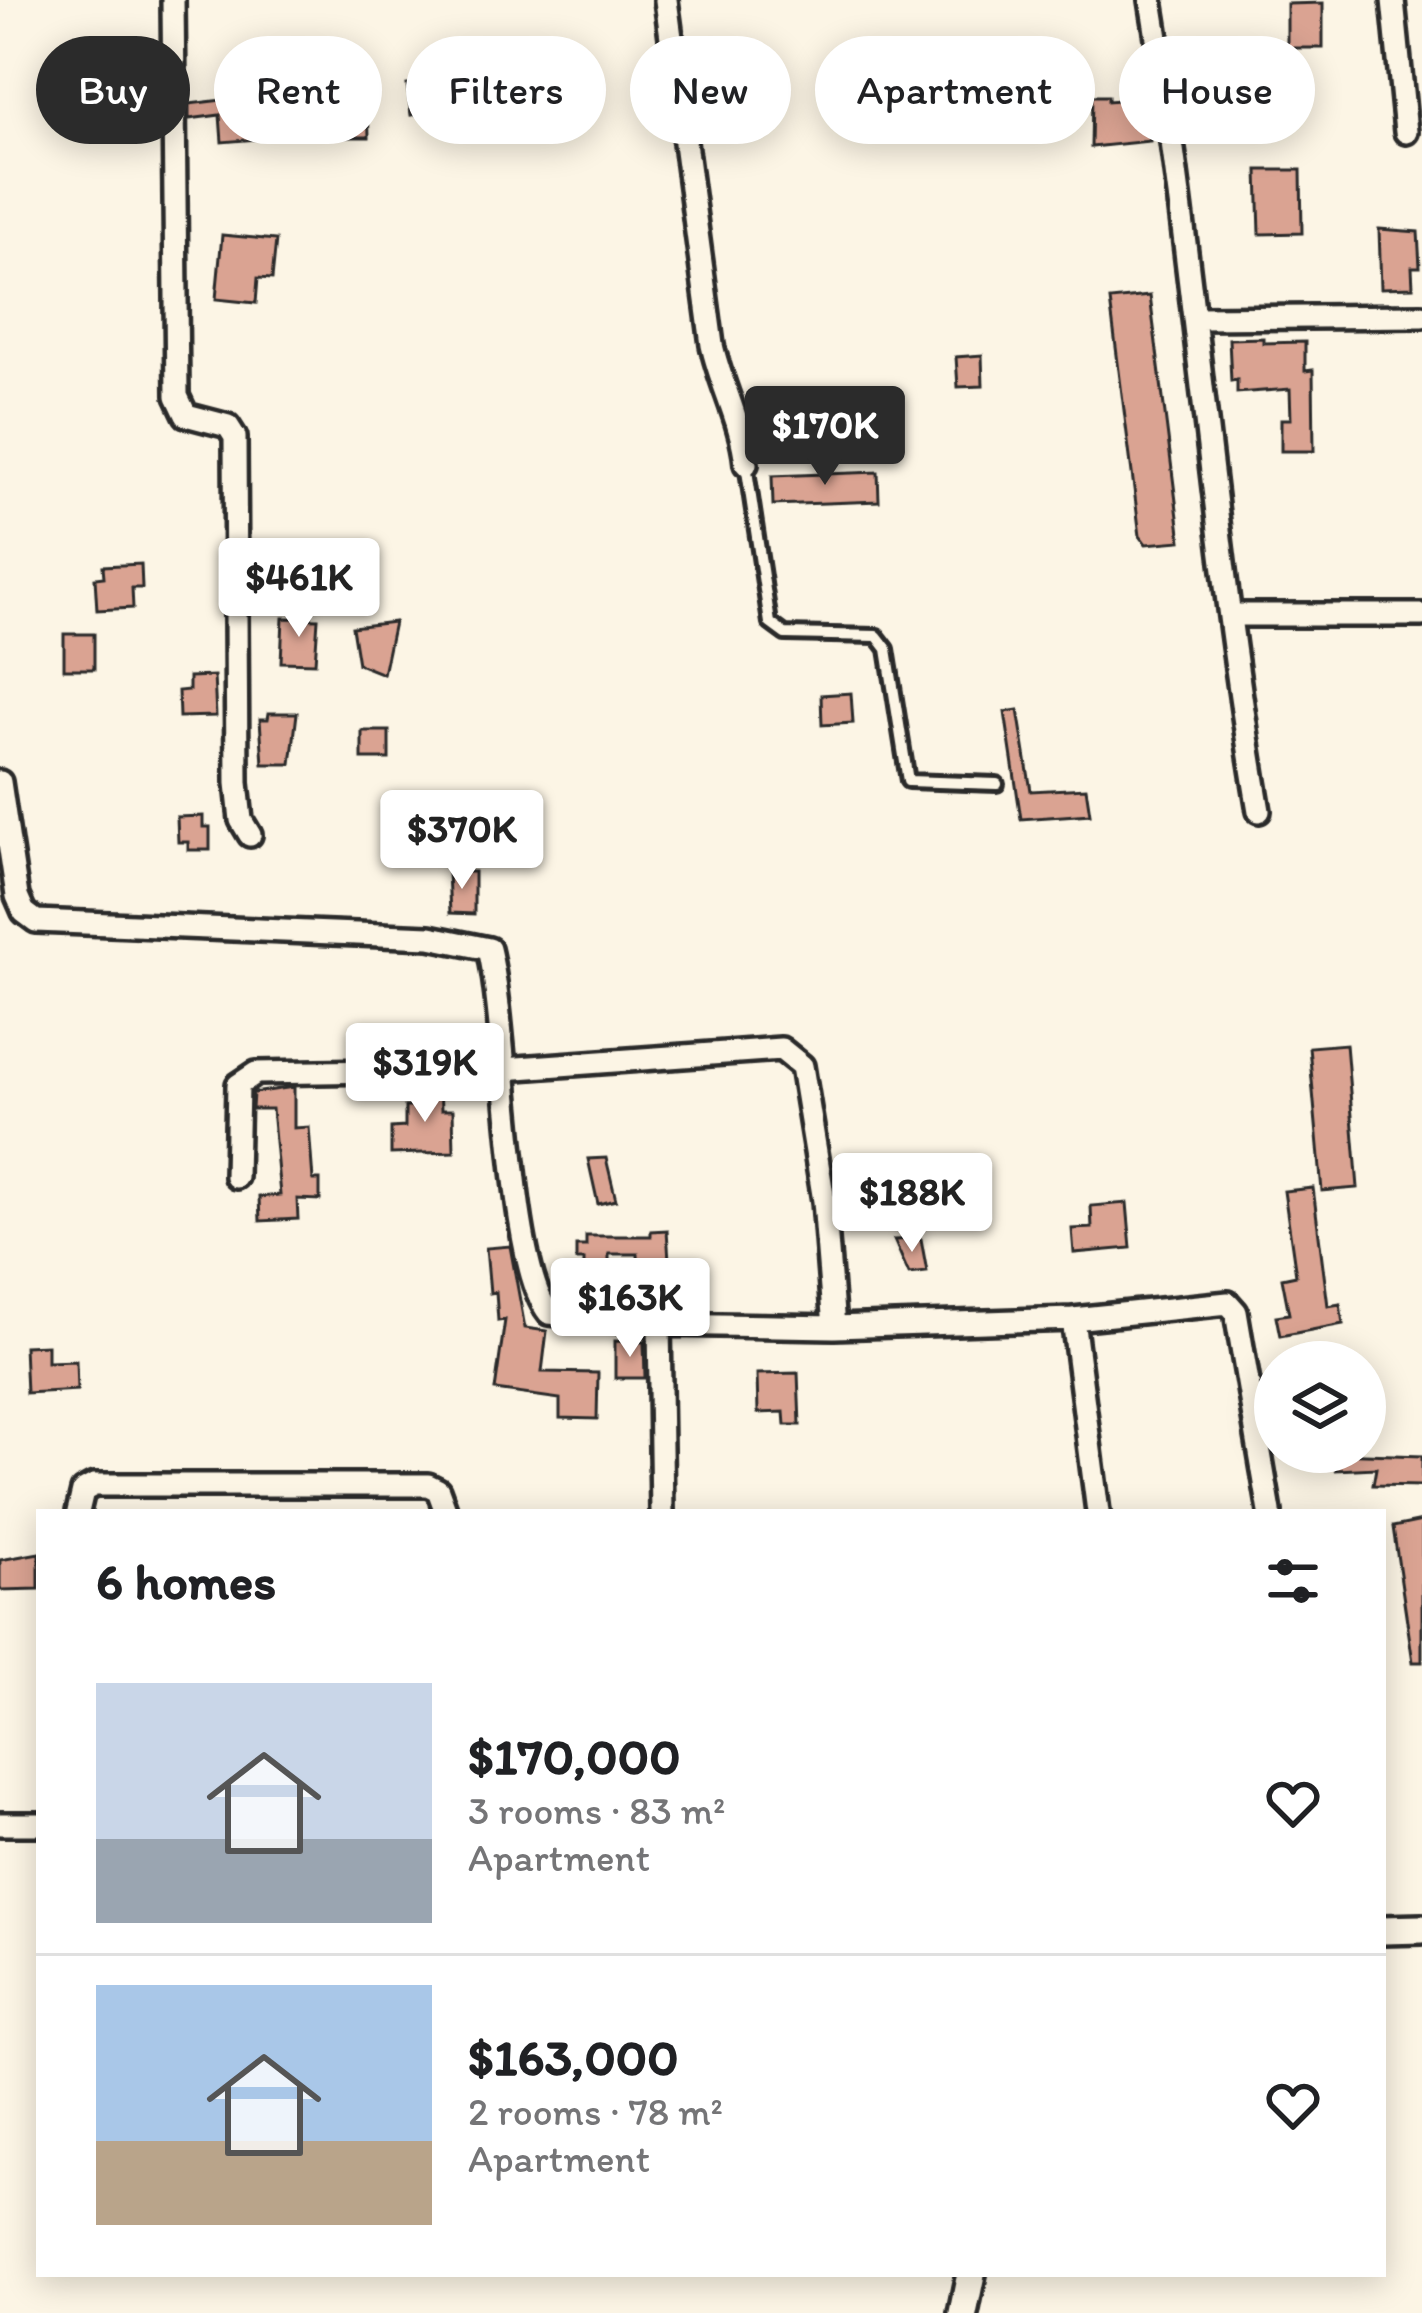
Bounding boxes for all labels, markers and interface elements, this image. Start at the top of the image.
chip: Buy [36,36,190,144]
chip: Rent [214,36,382,144]
chip: Filters [406,36,606,144]
chip: New [630,36,791,144]
chip: Apartment [815,36,1095,144]
chip: House [1119,36,1315,144]
pin: $170K [741,386,909,488]
text: $170K [772,401,878,448]
pin: $461K [215,538,383,640]
text: $461K [246,553,352,600]
pin: $370K [378,790,546,892]
text: $370K [407,805,517,852]
pin: $319K [341,1023,509,1125]
text: $319K [373,1038,477,1085]
pin: $188K [828,1153,996,1255]
text: $188K [859,1168,965,1215]
pin: $163K [546,1258,714,1360]
text: $163K [578,1273,682,1320]
map controls [1254,1341,1386,1473]
button: layers [1254,1341,1386,1473]
icon: filters [1260,1548,1326,1614]
text: 6 homes [96,1551,276,1612]
text: $170,000 [468,1726,681,1787]
icon: home [192,1731,336,1875]
icon: heart [1260,1770,1326,1836]
text: 3 rooms · 83 m² [468,1787,726,1834]
text: Apartment [468,1834,650,1881]
text: $163,000 [468,2027,679,2088]
icon: home [192,2033,336,2177]
icon: heart [1260,2072,1326,2138]
text: 2 rooms · 78 m² [468,2088,723,2135]
text: Apartment [468,2135,650,2182]

